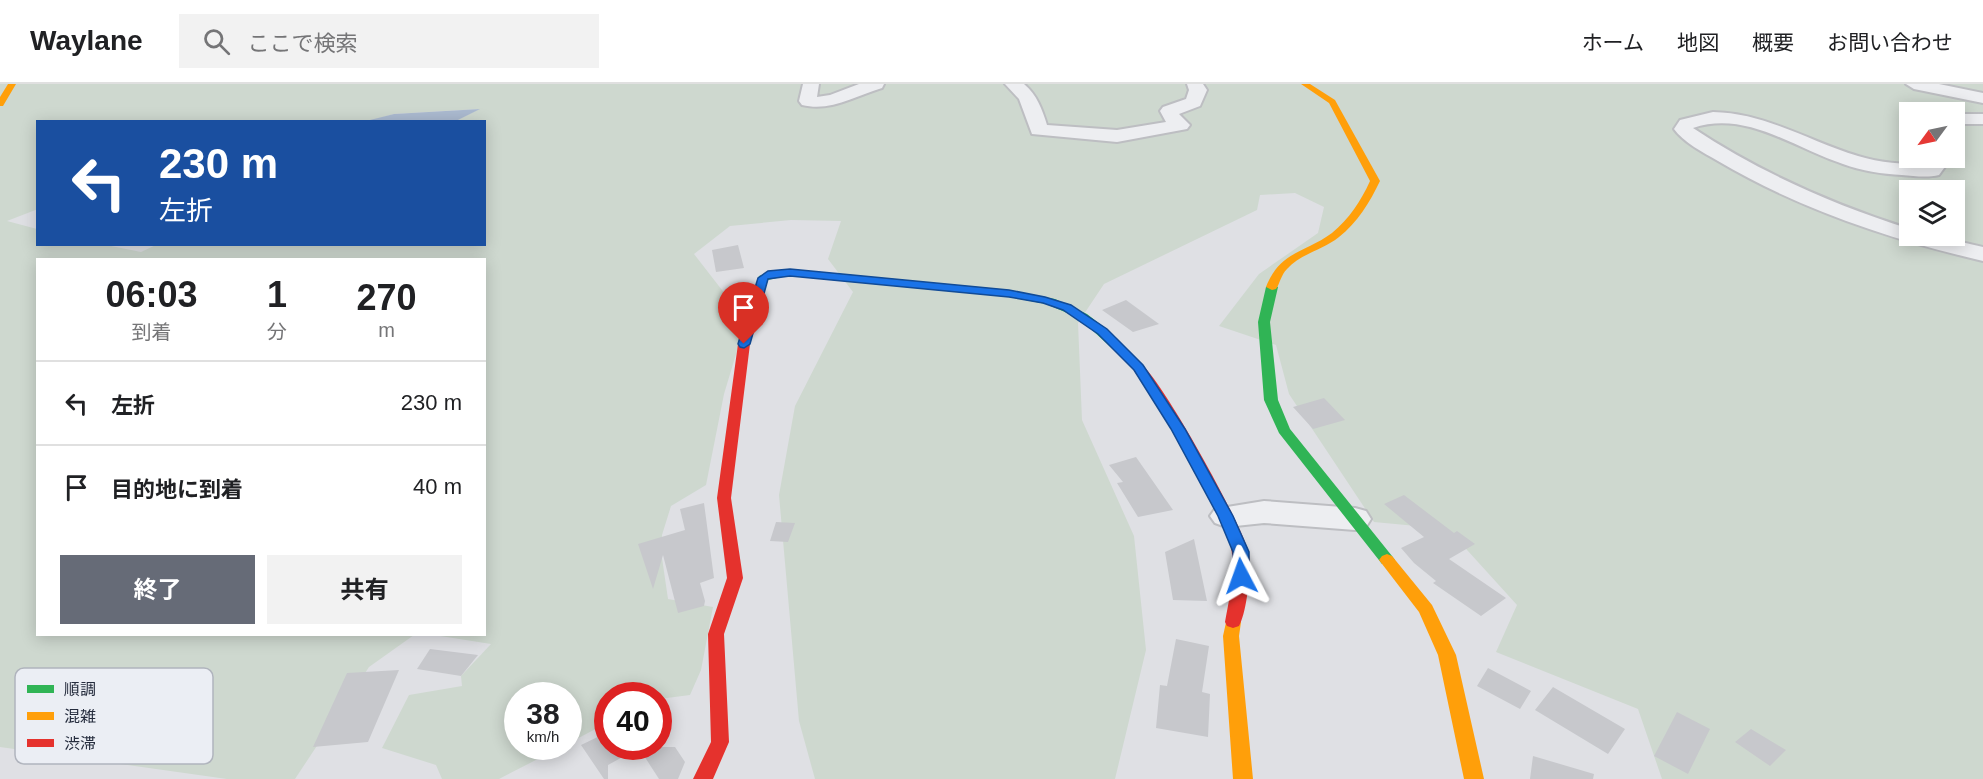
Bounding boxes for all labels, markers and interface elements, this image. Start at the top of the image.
search box [179,14,599,68]
text: Waylane [30,25,143,56]
icon: search [200,25,233,58]
text: ここで検索 [248,31,358,56]
text: ホーム [1582,31,1644,54]
text: 地図 [1677,31,1719,54]
text: 概要 [1752,31,1794,54]
text: お問い合わせ [1827,31,1953,54]
north arrow [1899,102,1965,168]
map controls [1899,102,1965,246]
text: 230 m [159,140,278,187]
icon: left [60,144,138,222]
button: layers [1899,180,1965,246]
text: 左折 [159,196,213,226]
text: 06:03 [105,274,198,315]
text: 1 [267,274,287,315]
text: 270 [356,277,417,318]
pin [718,282,769,344]
icon: arrive [727,291,760,324]
text: m [378,319,395,341]
text: 到着 [131,321,171,343]
text: 分 [267,321,287,343]
icon: left [60,387,93,420]
text: 230 m [401,390,462,415]
text: 左折 [111,393,155,418]
icon: arrive [60,471,93,504]
text: 40 m [413,474,462,499]
text: 目的地に到着 [111,477,243,502]
position arrow [1209,544,1273,608]
button: 終了 [60,555,255,624]
button: 共有 [267,555,462,624]
legend [15,668,213,764]
text: 順調 [64,681,96,698]
speed limit sign: 40 [594,682,672,760]
text: 38 [526,697,560,730]
text: 混雑 [64,708,96,725]
text: km/h [527,728,559,745]
text: 渋滞 [64,735,96,752]

